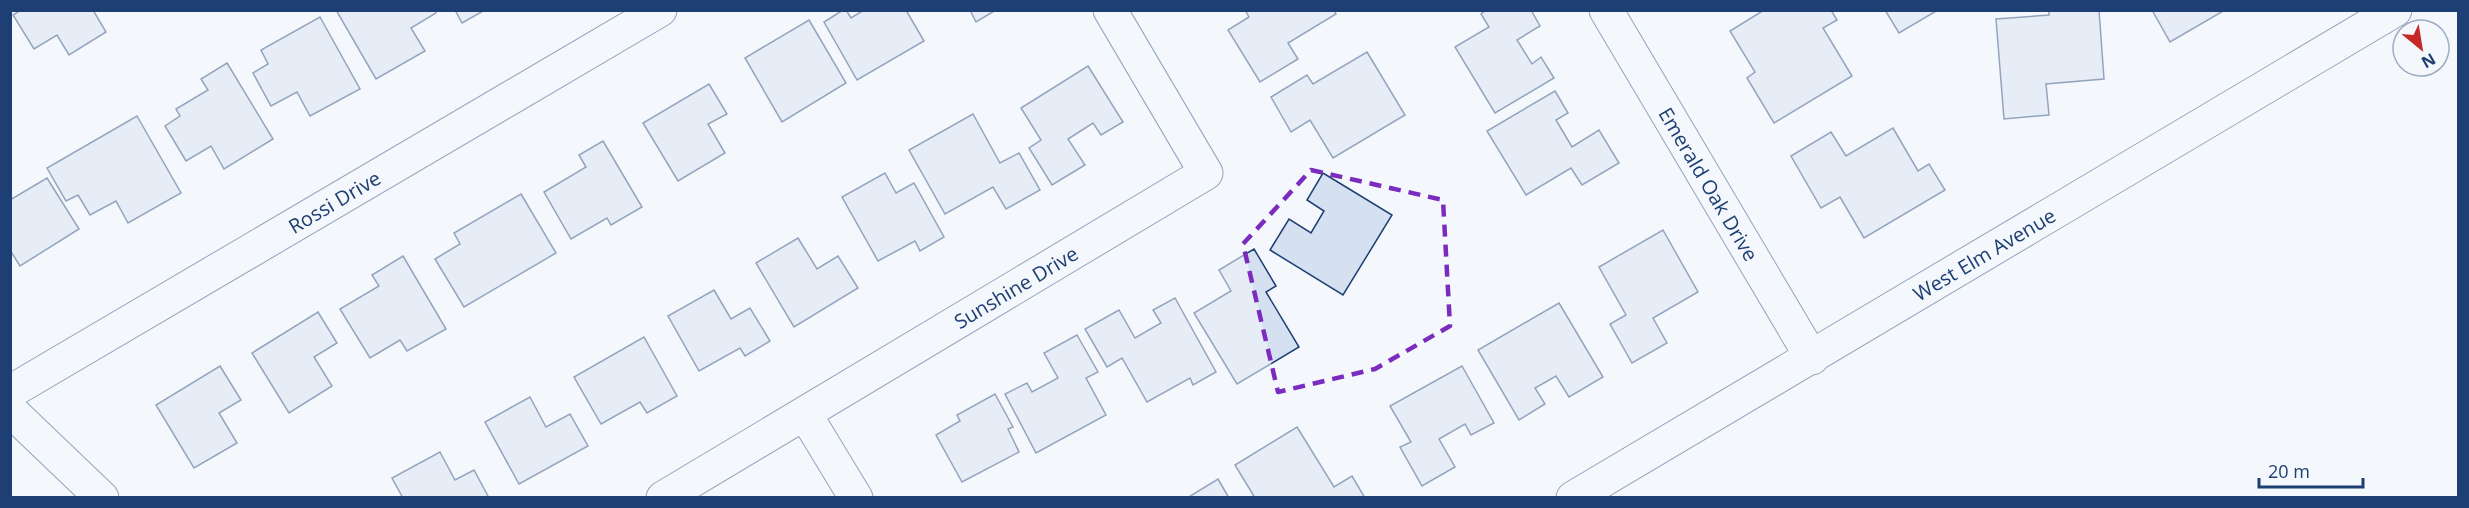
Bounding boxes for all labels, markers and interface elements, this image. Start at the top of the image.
north arrow [2391,18,2451,78]
text: N [2417,48,2440,74]
street label: Emerald Oak Drive [1653,102,1765,266]
street label: Rossi Drive [283,164,385,239]
street label: West Elm Avenue [1908,201,2060,307]
street label: Sunshine Drive [949,239,1083,334]
scale bar [2259,451,2362,489]
text: 20 m [2268,459,2310,483]

